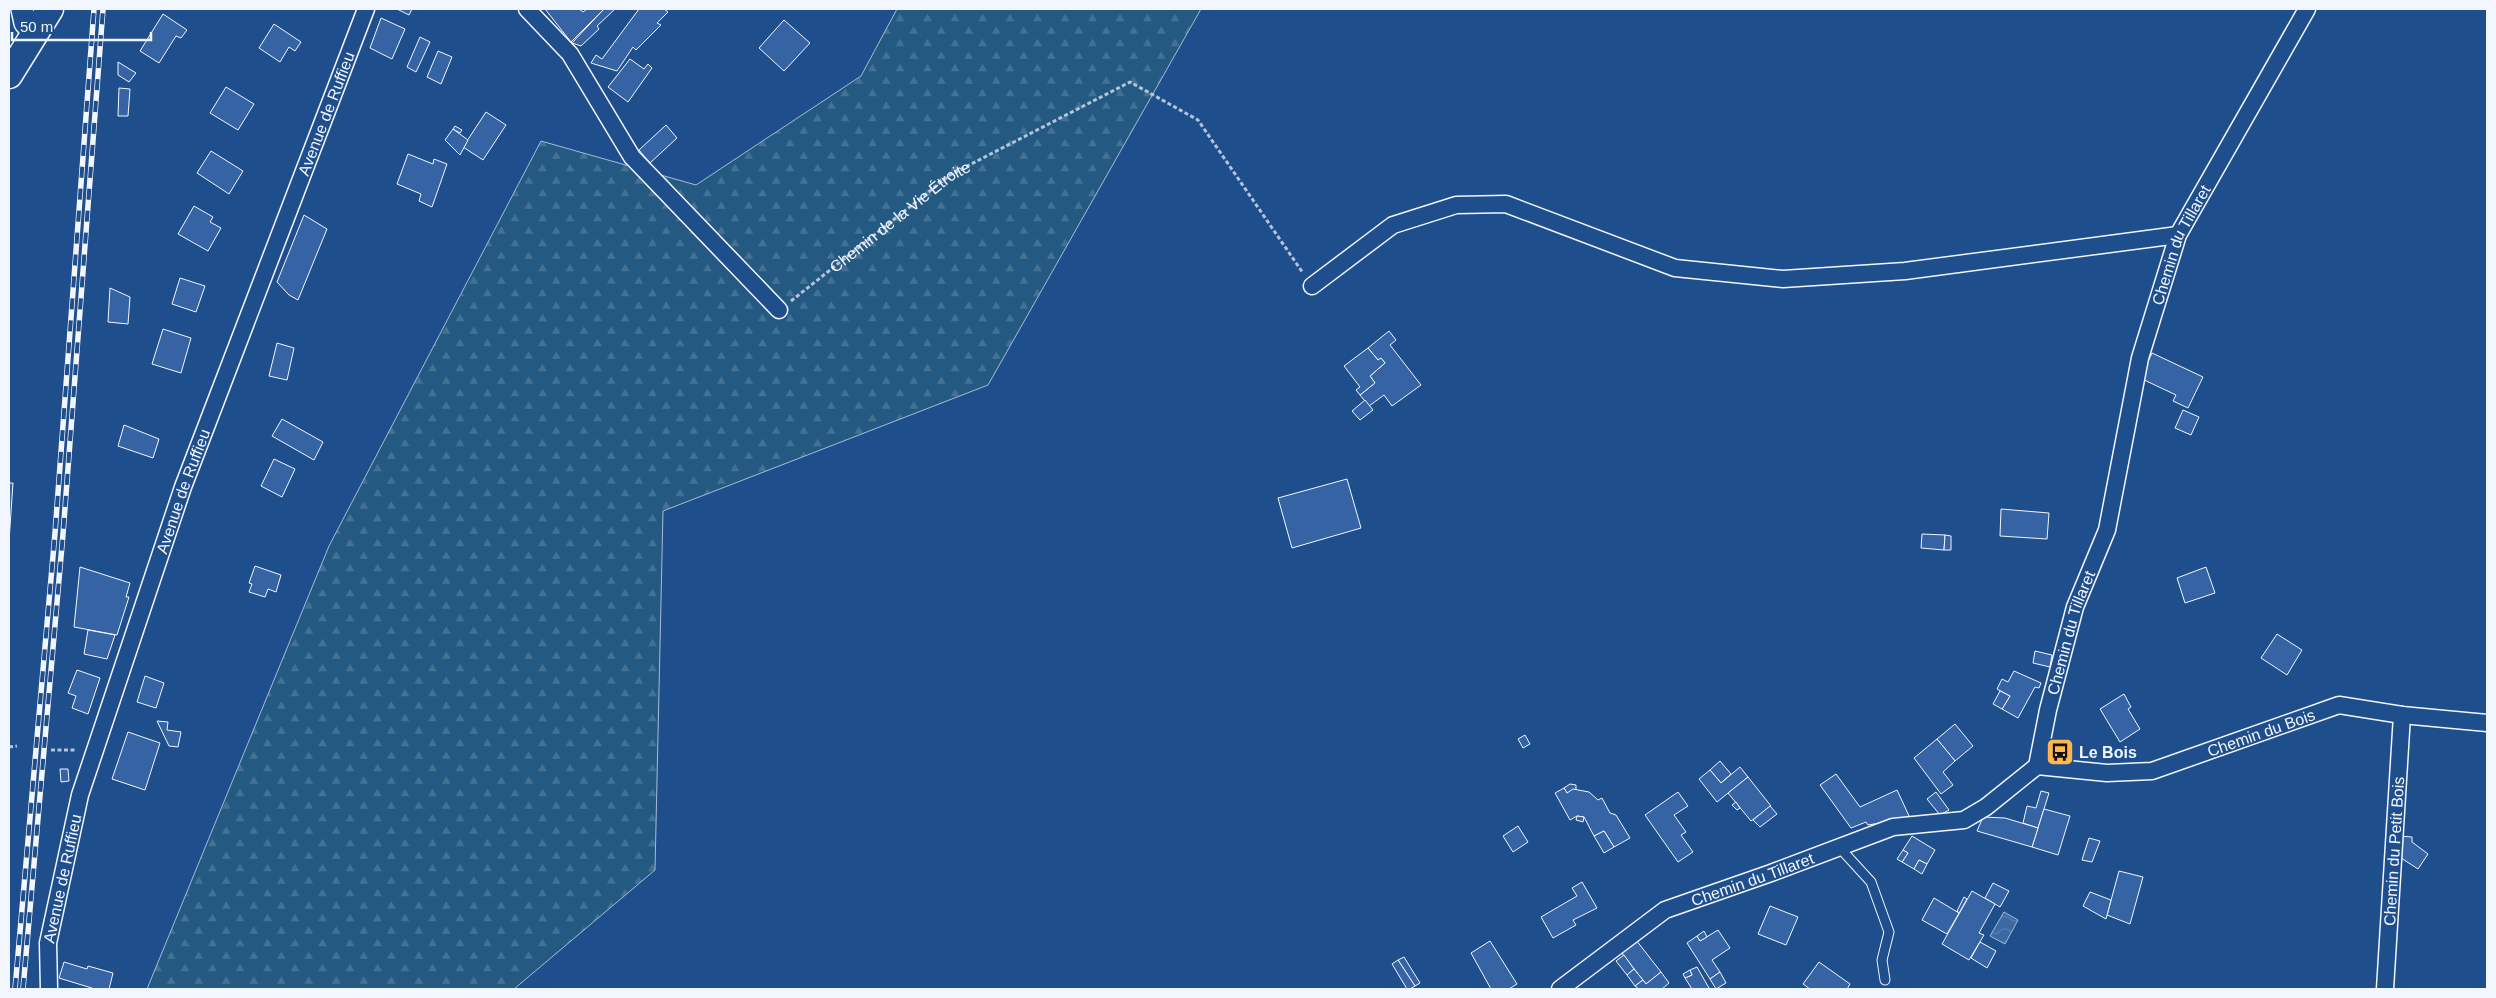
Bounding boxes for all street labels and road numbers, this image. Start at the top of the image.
street label: Avenue de Ruffieu [295,49,357,178]
street label: Chemin de la Vie Étroite [826,158,973,275]
street label: Chemin du Tillaret [2148,181,2214,307]
street label: Avenue de Ruffieu [153,427,213,556]
street label: Chemin du Tillaret [2044,568,2098,697]
street label: Chemin du Bois [2205,706,2317,759]
street label: Chemin du Petit Bois [2380,776,2407,926]
street label: Avenue de Ruffieu [40,813,84,944]
street label: Chemin du Tillaret [1689,849,1816,909]

